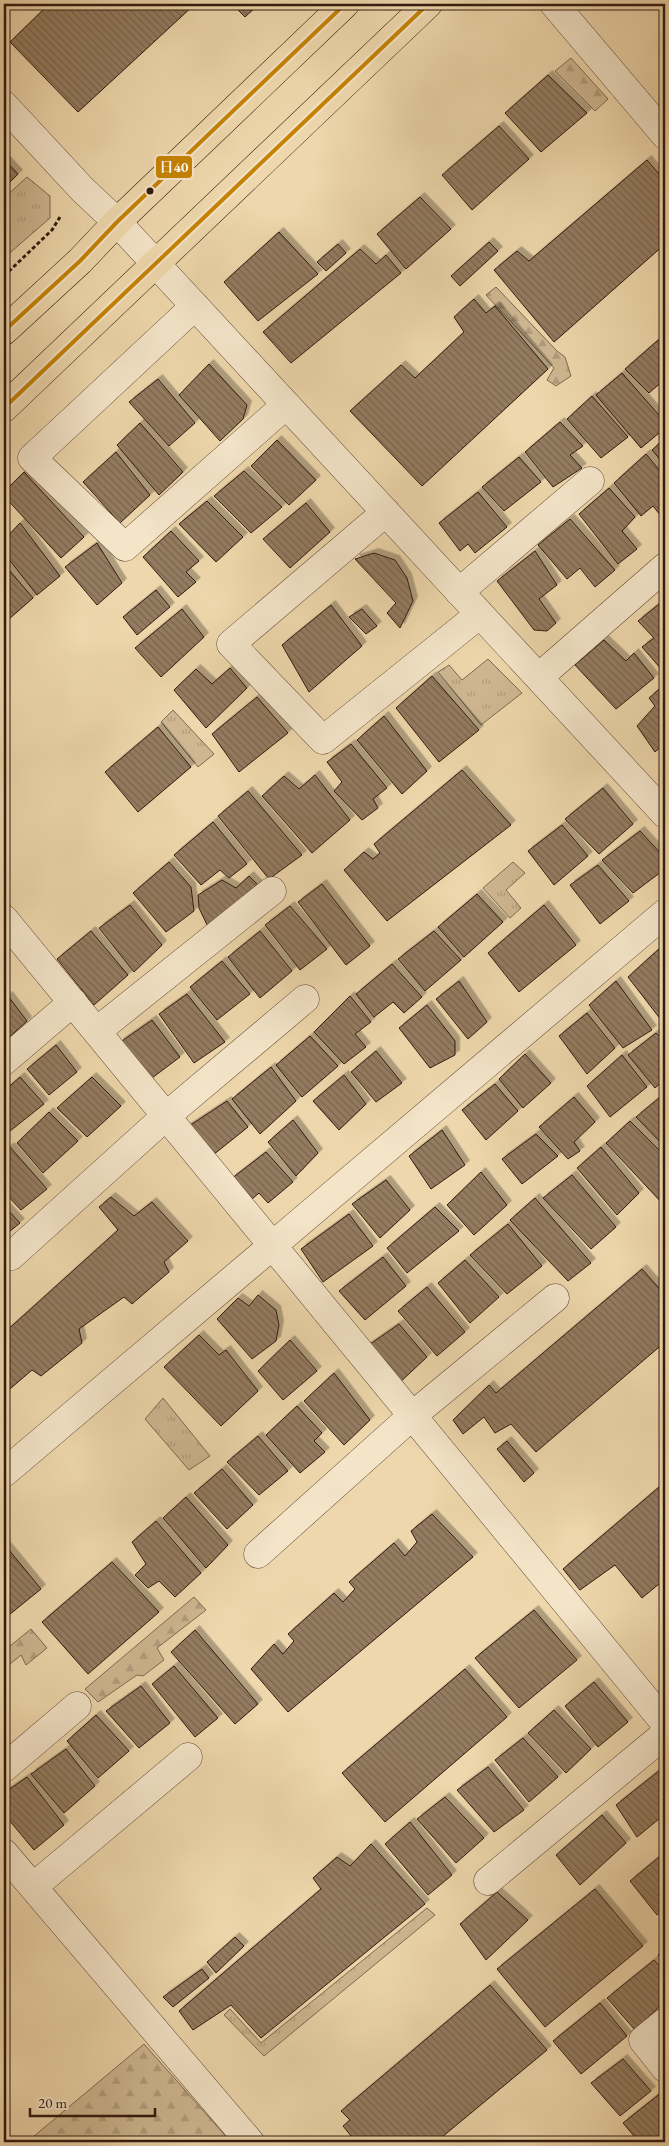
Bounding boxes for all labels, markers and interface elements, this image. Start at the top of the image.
line badge: 日40 [155,155,193,179]
text: 日40 [160,158,189,176]
unlabelled marker [145,186,155,196]
scale bar [30,2086,155,2118]
text: 20 m [38,2093,67,2112]

